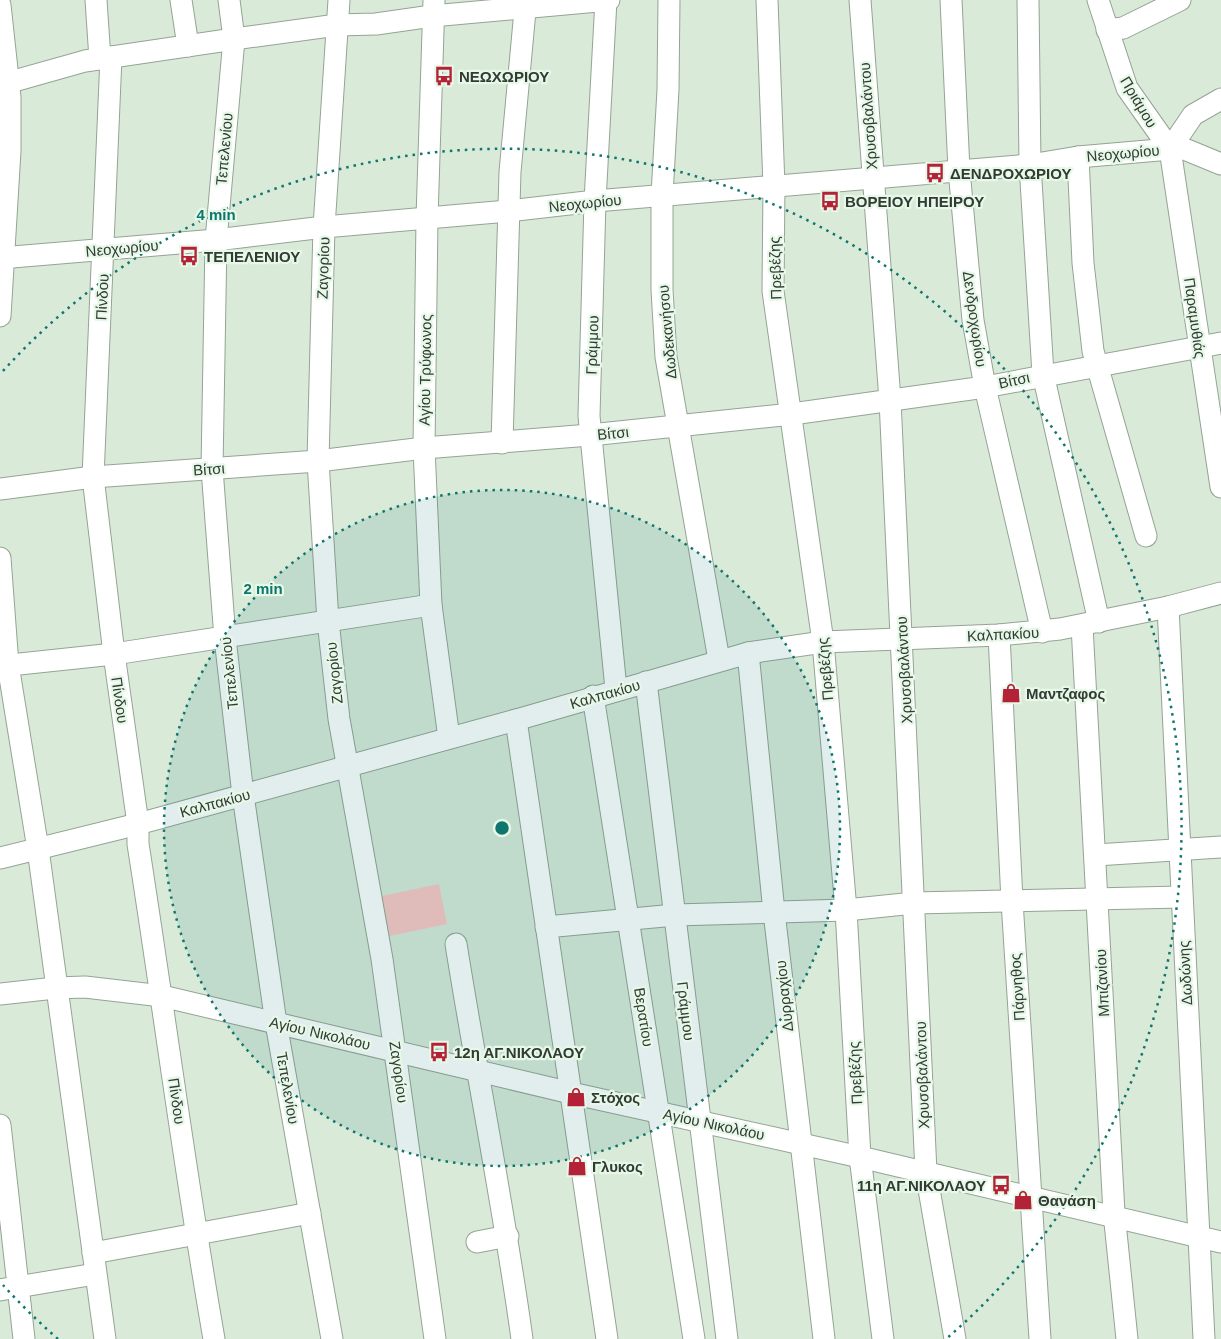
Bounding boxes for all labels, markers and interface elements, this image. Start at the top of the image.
street label: Χρυσοβαλάντου [856,62,880,170]
bus stop icon: ΝΕΩΧΩΡΙΟΥ [433,65,455,87]
place label: ΝΕΩΧΩΡΙΟΥ [459,68,549,85]
street label: Πριάμου [1117,73,1161,131]
street label: Τεπελενίου [212,112,236,186]
street label: Νεοχωρίου [1086,141,1160,165]
bus stop icon: ΔΕΝΔΡΟΧΩΡΙΟΥ [924,162,946,184]
place label: ΔΕΝΔΡΟΧΩΡΙΟΥ [950,165,1072,182]
bus stop icon: ΒΟΡΕΙΟΥ ΗΠΕΙΡΟΥ [819,190,841,212]
street label: Νεοχωρίου [548,191,622,215]
place label: ΒΟΡΕΙΟΥ ΗΠΕΙΡΟΥ [845,193,984,210]
text: 4 min [196,206,236,223]
street label: Νεοχωρίου [85,236,159,260]
street label: Πρεβέζης [765,236,785,300]
street label: Ζαγορίου [313,237,333,299]
bus stop icon: ΤΕΠΕΛΕΝΙΟΥ [178,245,200,267]
place label: ΤΕΠΕΛΕΝΙΟΥ [204,248,300,265]
street label: Δενδροχωρίου [960,270,990,368]
street label: Πίνδου [92,273,112,321]
street label: Παραμυθιάς [1181,277,1209,359]
street label: Δωδεκανήσου [654,284,680,380]
street label: Αγίου Τρύφωνος [416,314,434,426]
street label: Γράμμου [582,315,602,375]
street label: Βίτσι [997,368,1031,392]
street label: Βίτσι [596,423,630,443]
street label: Βίτσι [193,459,225,479]
text: 2 min [243,580,283,597]
street label: Χρυσοβαλάντου [893,616,915,724]
street label: Καλπακίου [967,624,1039,644]
street label: Τεπελενίου [217,636,241,710]
street label: Πρεβέζης [814,637,836,701]
street label: Ζαγορίου [322,641,346,705]
street label: Πίνδου [108,676,132,724]
street label: Καλπακίου [568,676,642,712]
shop icon: Μαντζαφος [1000,682,1022,704]
place label: Μαντζαφος [1026,685,1106,702]
street label: Καλπακίου [178,785,252,821]
centre of rings [493,819,511,837]
street label: Δωδώνης [1175,940,1195,1006]
street label: Μπιζανίου [1092,949,1112,1017]
street label: Πάρνηθος [1006,953,1028,1021]
street label: Δυρραχίου [772,959,796,1033]
street label: Γράμμου [674,981,698,1041]
street label: Βερατίου [631,986,657,1048]
street label: Αγίου Νικολάου [268,1013,372,1053]
street label: Χρυσοβαλάντου [912,1021,932,1129]
street label: Ζαγορίου [386,1040,412,1104]
bus stop icon: 12η ΑΓ.ΝΙΚΟΛΑΟΥ [428,1041,450,1063]
street label: Πρεβέζης [845,1041,865,1105]
place label: 12η ΑΓ.ΝΙΚΟΛΑΟΥ [454,1044,584,1061]
street label: Τεπελενίου [273,1051,303,1125]
street label: Πίνδου [165,1077,189,1125]
shop icon: Στόχος [565,1086,587,1108]
place label: Στόχος [591,1089,640,1106]
street label: Αγίου Νικολάου [662,1105,766,1143]
shop icon: Γλυκος [566,1155,588,1177]
place label: Γλυκος [592,1158,643,1175]
bus stop icon: 11η ΑΓ.ΝΙΚΟΛΑΟΥ [990,1174,1012,1196]
place label: 11η ΑΓ.ΝΙΚΟΛΑΟΥ [857,1177,986,1194]
shop icon: Θανάση [1012,1189,1034,1211]
place label: Θανάση [1038,1192,1096,1209]

